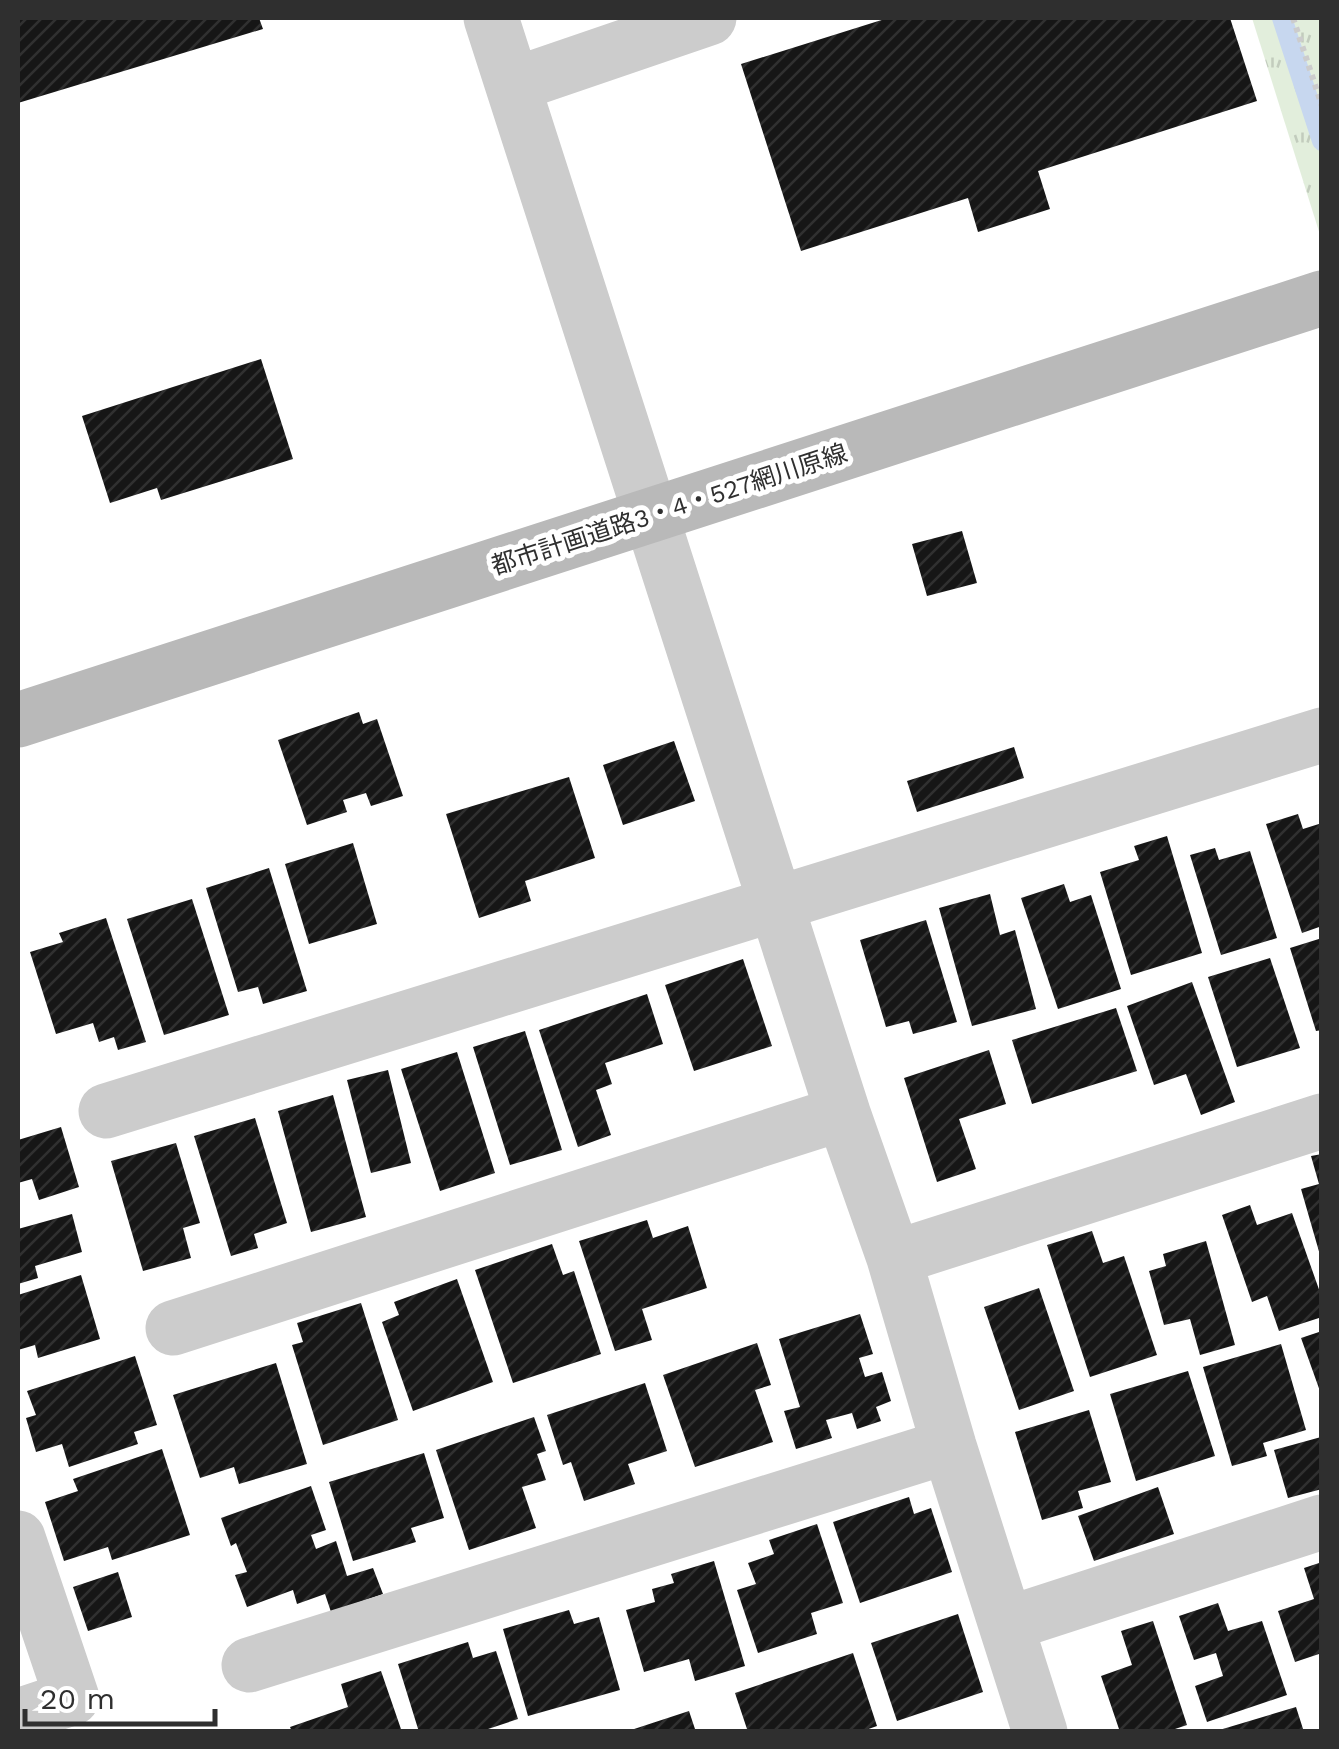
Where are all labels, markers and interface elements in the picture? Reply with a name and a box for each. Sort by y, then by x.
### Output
street label: 都市計画道路3・4・527網川原線 [488,438,851,581]
scale bar [25,1664,215,1726]
text: 20 m [40,1681,115,1716]

